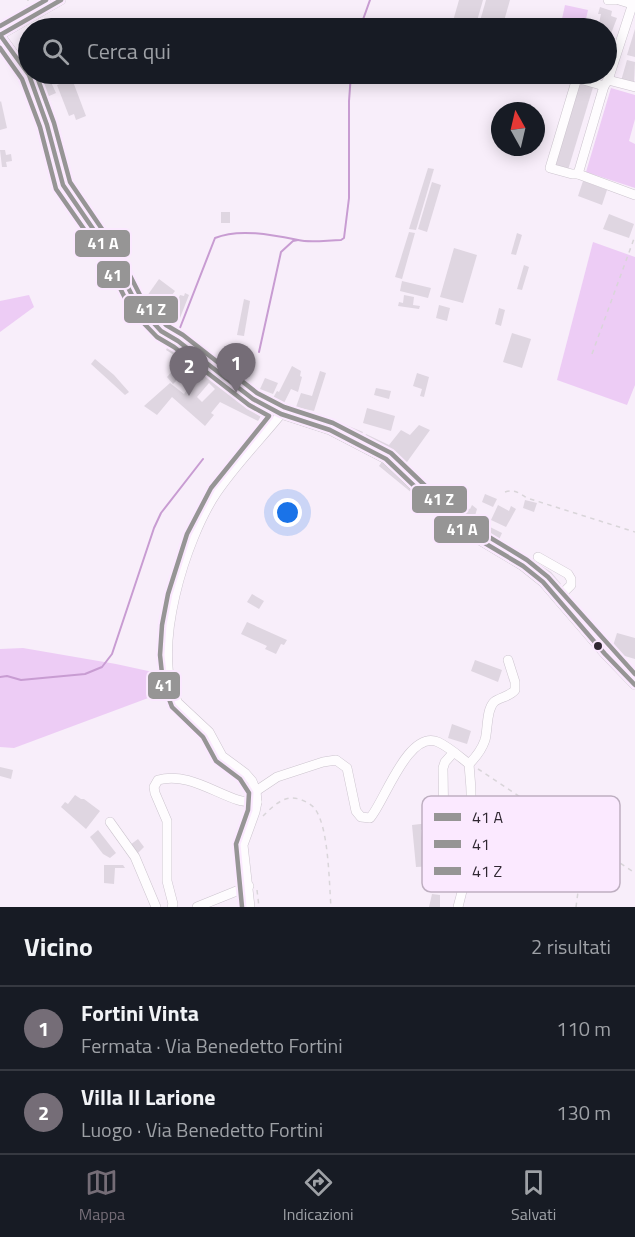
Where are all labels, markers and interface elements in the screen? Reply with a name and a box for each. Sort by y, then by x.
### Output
search box [18,18,617,84]
text: Cerca qui [87,34,171,68]
icon: search [39,35,72,68]
north arrow [491,102,545,156]
line badge: 41 A [74,229,131,258]
text: 41 A [87,231,119,255]
line badge: 41 [96,260,131,289]
text: 41 [104,263,122,287]
line badge: 41 Z [123,295,179,324]
text: 41 Z [136,297,166,321]
pin: 1 [216,344,256,393]
pin: 2 [170,346,208,396]
line badge: 41 Z [411,485,468,514]
text: 41 Z [424,487,454,511]
your location [273,498,302,527]
line badge: 41 A [433,515,490,544]
text: 41 A [446,517,478,541]
unlabelled marker [592,640,604,652]
line badge: 41 [147,671,181,700]
text: 41 [155,673,173,697]
legend [422,796,620,892]
text: 41 A [472,805,503,829]
text: 41 [472,832,490,856]
text: 41 Z [472,859,502,883]
text: Vicino [24,927,93,966]
text: 2 risultati [531,931,611,962]
text: Fortini Vinta [81,996,199,1030]
text: 1 [38,1013,49,1044]
text: 110 m [556,1013,611,1044]
text: Fermata · Via Benedetto Fortini [81,1030,343,1061]
text: Villa Il Larione [81,1080,216,1114]
text: 2 [38,1097,49,1128]
text: 130 m [556,1097,611,1128]
text: Luogo · Via Benedetto Fortini [81,1114,323,1145]
tab: Mappa [79,1166,125,1226]
tab: Indicazioni [283,1166,354,1226]
tab: Salvati [511,1166,556,1226]

